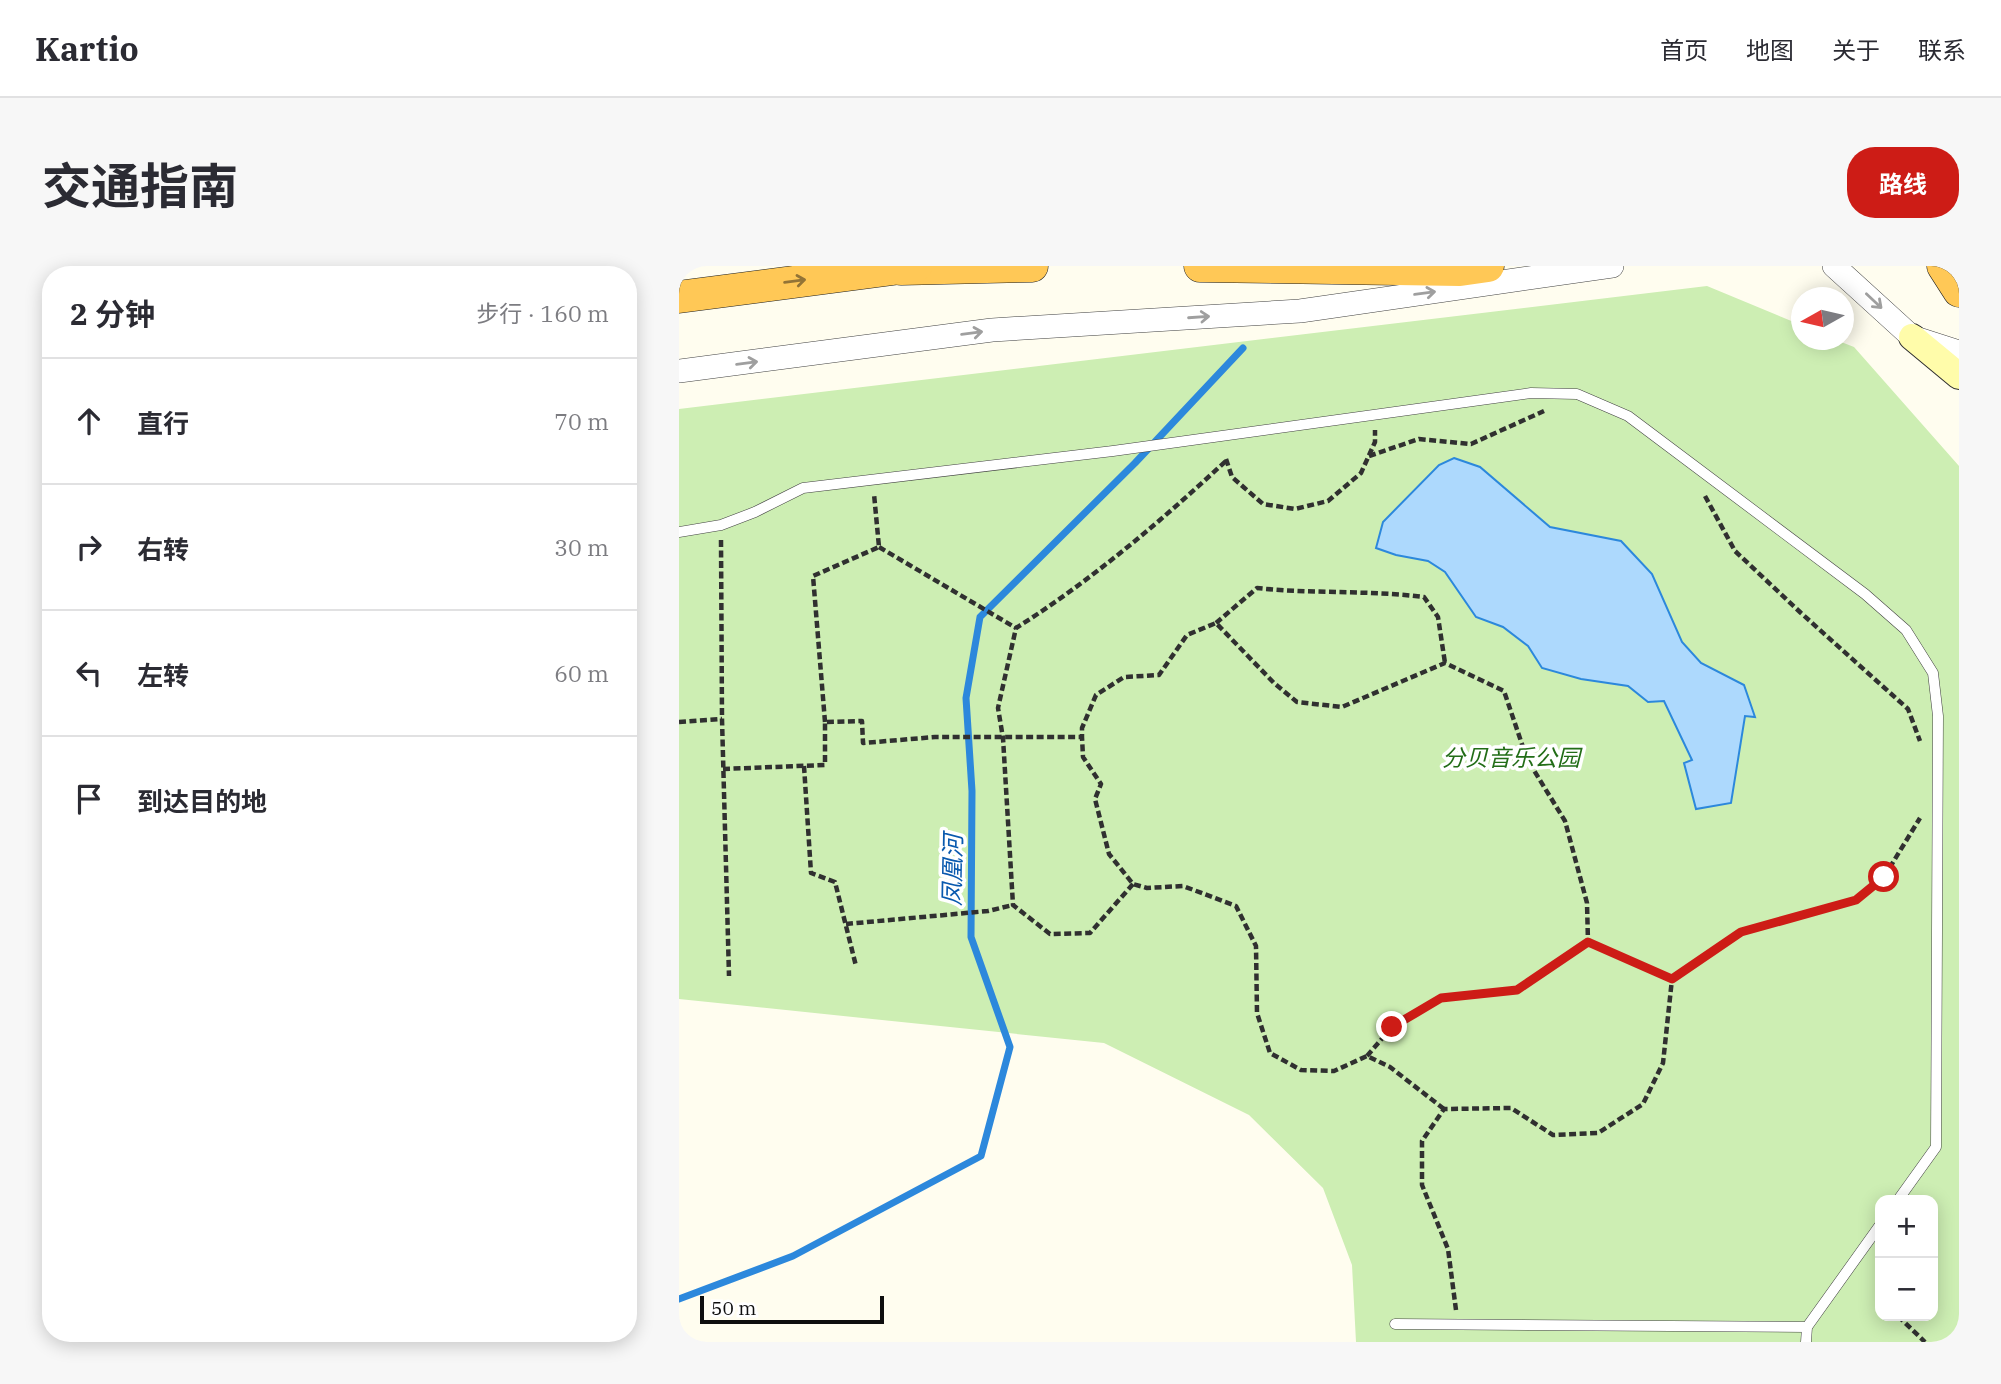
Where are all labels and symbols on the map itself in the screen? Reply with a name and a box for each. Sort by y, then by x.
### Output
one-way arrow [783,274,806,287]
one-way arrow [1413,286,1436,299]
north arrow [1791,287,1854,350]
one-way arrow [1864,292,1882,309]
one-way arrow [1187,311,1210,324]
one-way arrow [960,326,983,339]
one-way arrow [735,356,758,369]
park label: 分贝音乐公园 [1442,742,1583,772]
water label: 凤凰河 [935,830,969,906]
route start [1868,861,1899,892]
route end [1376,1011,1407,1042]
scale bar [700,1293,884,1325]

